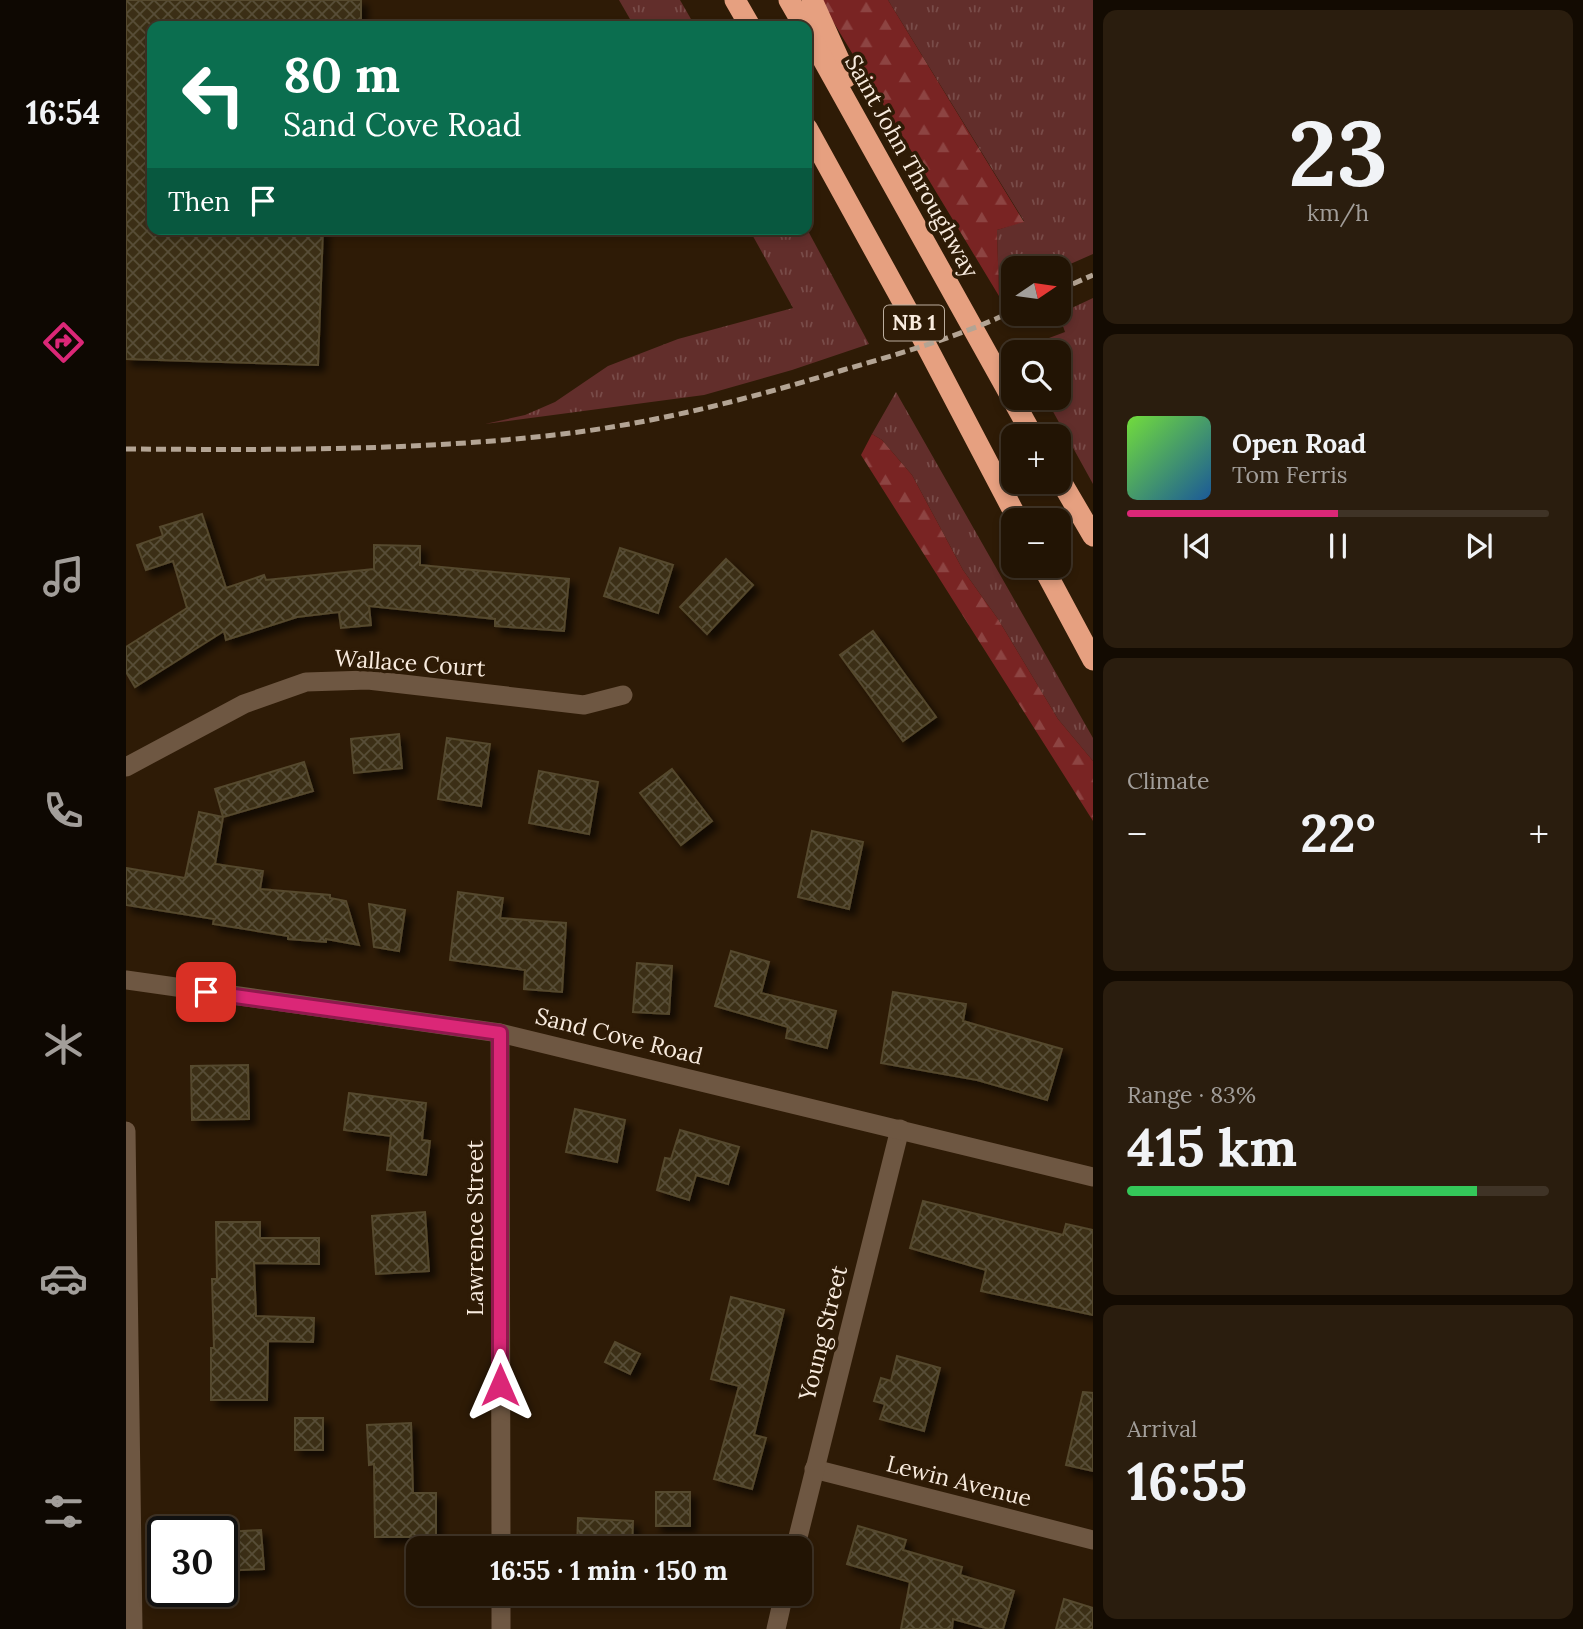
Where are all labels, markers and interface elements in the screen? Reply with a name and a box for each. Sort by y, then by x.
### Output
text: 80 m [283,43,400,105]
icon: left [168,49,259,140]
street label: Saint John Throughway [839,49,986,283]
text: 16:54 [26,92,100,133]
text: 23 [1288,94,1388,211]
text: Sand Cove Road [283,104,522,145]
icon: arrive [244,182,282,220]
text: Then [168,185,230,218]
text: km/h [1307,198,1369,227]
north arrow [1001,256,1071,326]
map controls [1001,256,1071,578]
road number: NB 1 [884,306,944,340]
icon: directions [39,318,88,367]
button: search [1001,340,1071,410]
button: + [1001,424,1071,494]
text: Open Road [1232,427,1366,460]
text: Tom Ferris [1232,460,1347,489]
button: − [1001,508,1071,578]
icon: previous [1178,527,1216,565]
icon: pause [1319,527,1357,565]
icon: next [1460,527,1498,565]
icon: music [39,552,88,601]
street label: Wallace Court [334,643,487,682]
text: Climate [1127,766,1209,795]
icon: phone [39,786,88,835]
text: 22° [1300,800,1376,866]
text: − [1127,810,1147,858]
text: + [1529,810,1549,858]
pin [176,962,236,1022]
icon: arrive [187,973,225,1011]
street label: Sand Cove Road [532,1001,706,1070]
icon: climate [39,1020,88,1069]
text: Range · 83% [1127,1080,1256,1109]
text: 415 km [1127,1114,1297,1180]
street label: Lawrence Street [460,1140,489,1316]
icon: car [39,1254,88,1303]
street label: Young Street [791,1262,853,1404]
position arrow [463,1348,537,1422]
text: Arrival [1127,1414,1197,1443]
street label: Lewin Avenue [884,1448,1035,1513]
text: 16:55 [1127,1448,1247,1514]
icon: filters [39,1487,88,1536]
speed limit sign: 30 [147,1516,238,1607]
text: 16:55 · 1 min · 150 m [490,1554,728,1587]

